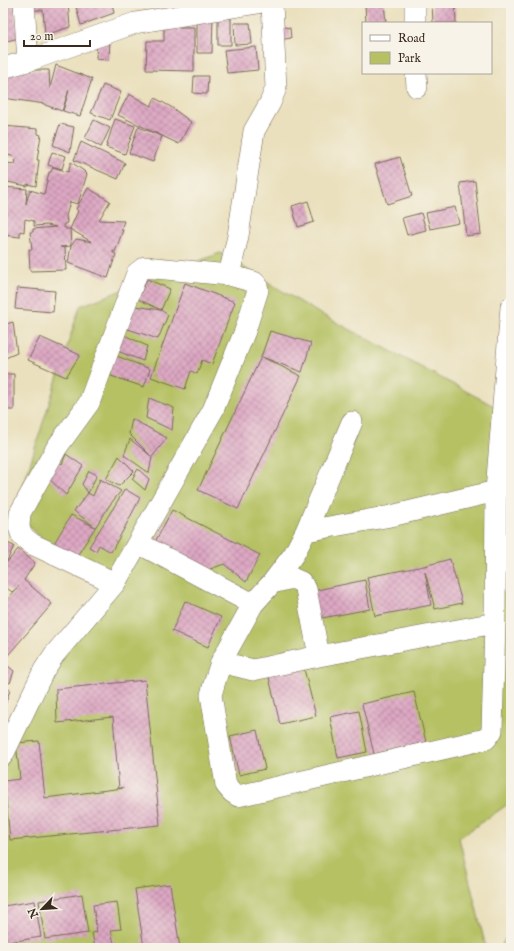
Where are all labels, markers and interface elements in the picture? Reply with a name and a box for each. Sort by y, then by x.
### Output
scale bar [24,22,90,48]
legend [362,22,492,74]
text: 20 m [30,29,53,44]
text: Road [398,31,426,46]
text: Park [398,51,421,66]
north arrow [22,889,62,929]
text: N [25,905,43,921]

